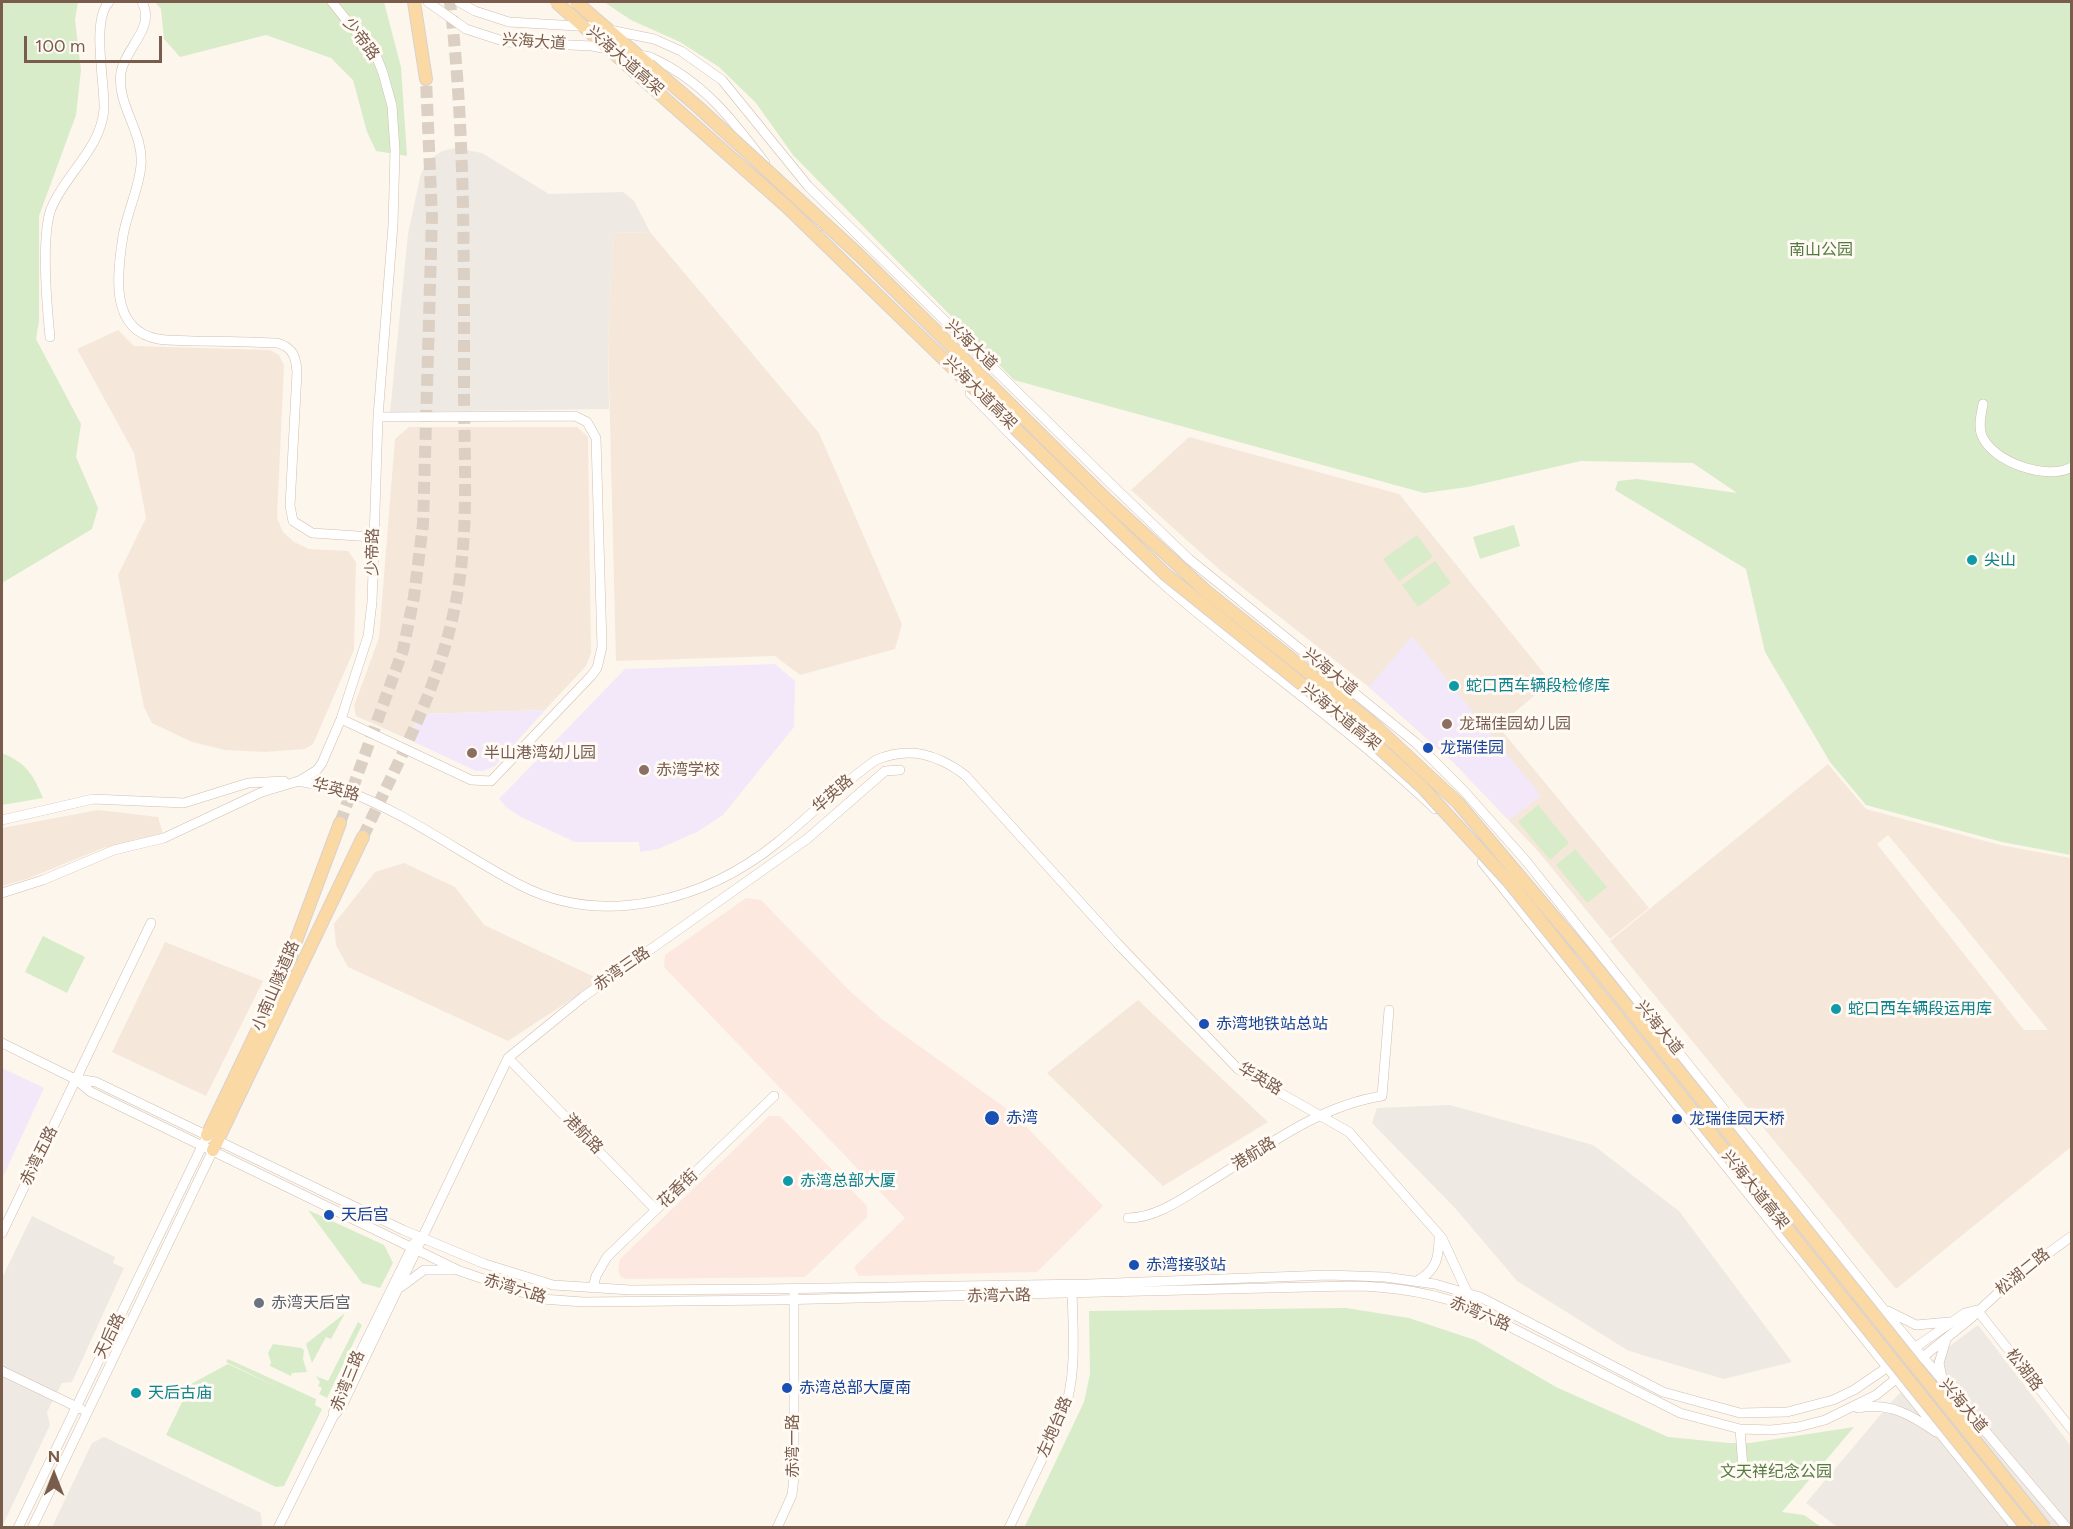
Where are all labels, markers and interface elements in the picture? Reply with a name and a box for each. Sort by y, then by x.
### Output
street label: 少帝路 [339,14,383,64]
street label: 兴海大道高架 [582,22,668,100]
scale bar [27,24,165,62]
street label: 兴海大道 [501,30,567,54]
text: 100 m [35,35,85,57]
park label: 南山公园 [1789,240,1853,260]
street label: 兴海大道 [941,316,1001,374]
street label: 兴海大道高架 [939,352,1021,434]
street label: 少帝路 [363,528,383,576]
place label: 尖山 [1984,550,2016,570]
marker: 尖山 [1965,553,1979,567]
street label: 兴海大道 [1299,644,1361,700]
place label: 蛇口西车辆段检修库 [1466,676,1610,696]
street label: 兴海大道高架 [1298,679,1384,755]
marker: 蛇口西车辆段检修库 [1447,679,1461,693]
place label: 龙瑞佳园幼儿园 [1459,714,1571,734]
marker: 龙瑞佳园幼儿园 [1440,717,1454,731]
place label: 龙瑞佳园 [1440,738,1504,758]
marker: 龙瑞佳园 [1421,741,1435,755]
place label: 半山港湾幼儿园 [484,743,596,763]
marker: 半山港湾幼儿园 [465,746,479,760]
place label: 赤湾学校 [656,760,720,780]
marker: 赤湾学校 [637,763,651,777]
street label: 华英路 [809,771,857,817]
street label: 华英路 [310,775,362,805]
street label: 小南山隧道路 [248,938,304,1034]
street label: 赤湾三路 [590,943,654,995]
street label: 兴海大道 [1631,997,1687,1059]
place label: 蛇口西车辆段运用库 [1848,999,1992,1019]
marker: 蛇口西车辆段运用库 [1829,1002,1843,1016]
place label: 赤湾地铁站总站 [1216,1014,1328,1034]
marker: 赤湾地铁站总站 [1197,1017,1211,1031]
street label: 华英路 [1234,1058,1286,1100]
place label: 赤湾 [1006,1108,1038,1128]
marker: 赤湾 [983,1109,1001,1127]
place label: 龙瑞佳园天桥 [1689,1109,1785,1129]
street label: 港航路 [559,1110,607,1158]
marker: 龙瑞佳园天桥 [1670,1112,1684,1126]
street label: 赤湾五路 [16,1123,62,1189]
street label: 港航路 [1229,1133,1279,1175]
street label: 兴海大道高架 [1717,1147,1793,1233]
street label: 花香街 [654,1166,702,1212]
place label: 赤湾总部大厦 [800,1171,896,1191]
marker: 赤湾总部大厦 [781,1174,795,1188]
place label: 天后宫 [341,1205,389,1225]
marker: 天后宫 [322,1208,336,1222]
street label: 松湖二路 [1992,1244,2054,1300]
place label: 赤湾接驳站 [1146,1255,1226,1275]
marker: 赤湾接驳站 [1127,1258,1141,1272]
street label: 赤湾六路 [482,1270,548,1308]
street label: 赤湾六路 [967,1286,1031,1306]
place label: 赤湾天后宫 [271,1293,351,1313]
street label: 赤湾六路 [1447,1293,1513,1335]
marker: 赤湾天后宫 [252,1296,266,1310]
street label: 天后路 [91,1310,129,1362]
street label: 松湖路 [2002,1345,2046,1395]
street label: 赤湾三路 [327,1348,369,1414]
street label: 兴海大道 [1935,1375,1991,1437]
place label: 赤湾总部大厦南 [799,1378,911,1398]
marker: 赤湾总部大厦南 [780,1381,794,1395]
place label: 天后古庙 [148,1383,212,1403]
marker: 天后古庙 [129,1386,143,1400]
street label: 左炮台路 [1034,1394,1076,1460]
street label: 赤湾一路 [783,1414,803,1478]
north arrow [24,1445,84,1505]
text: N [48,1447,60,1466]
park label: 文天祥纪念公园 [1720,1462,1832,1482]

